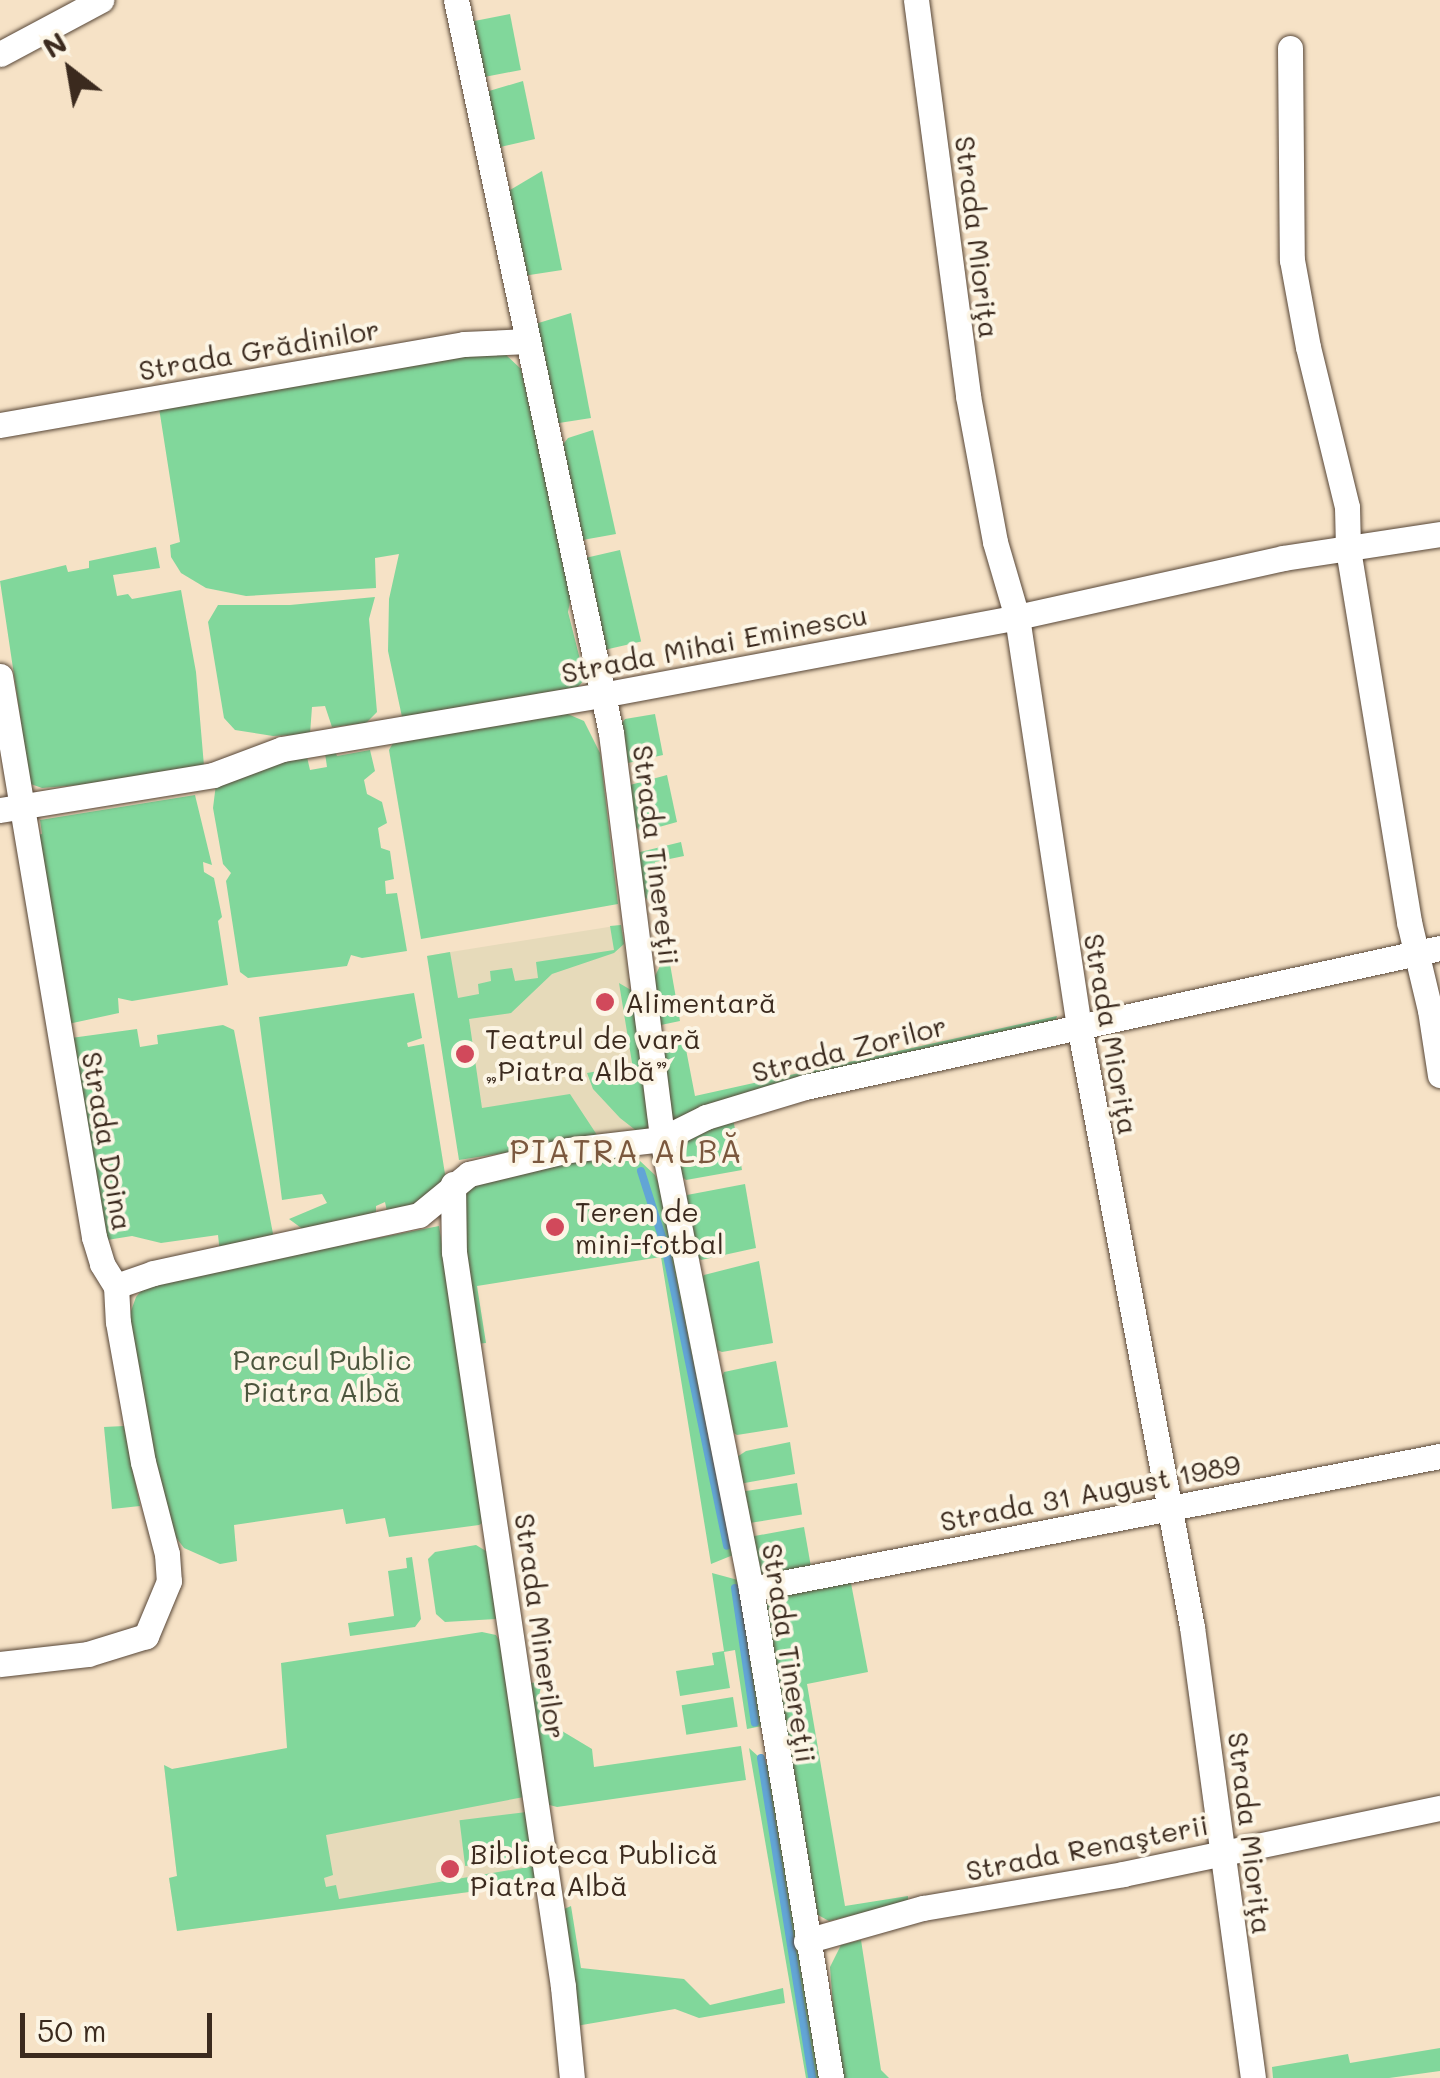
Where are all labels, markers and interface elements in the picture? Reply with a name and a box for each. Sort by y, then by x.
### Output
north arrow [20,20,120,120]
text: N [36,23,73,65]
street label: Strada Mioriţa [949,134,1007,340]
street label: Strada Grădinilor [136,311,382,387]
street label: Strada Mihai Eminescu [558,597,870,689]
street label: Strada Tinereţii [627,743,687,967]
street label: Strada Mioriţa [1078,931,1146,1137]
place label: Alimentară [625,985,776,1019]
marker: Alimentară [594,991,616,1013]
street label: Strada Zorilor [748,1008,950,1088]
place label: Teatrul de vară „Piatra Albă” [485,1021,701,1087]
marker: Teatrul de vară „Piatra Albă” [454,1043,476,1065]
street label: Strada Doina [76,1049,140,1233]
district label: PIATRA ALBĂ [510,1131,744,1169]
place label: Teren de mini-fotbal [575,1194,724,1260]
marker: Teren de mini-fotbal [544,1216,566,1238]
park label: Parcul Public Piatra Albă [233,1342,411,1408]
street label: Strada 31 August 1989 [937,1446,1243,1538]
street label: Strada Minerilor [509,1511,573,1741]
street label: Strada Tinereţii [756,1541,824,1765]
street label: Strada Mioriţa [1222,1730,1280,1936]
street label: Strada Renaşterii [963,1807,1211,1887]
place label: Biblioteca Publică Piatra Albă [470,1836,718,1902]
marker: Biblioteca Publică Piatra Albă [439,1858,461,1880]
scale bar [25,1993,218,2055]
text: 50 m [37,2010,107,2050]

